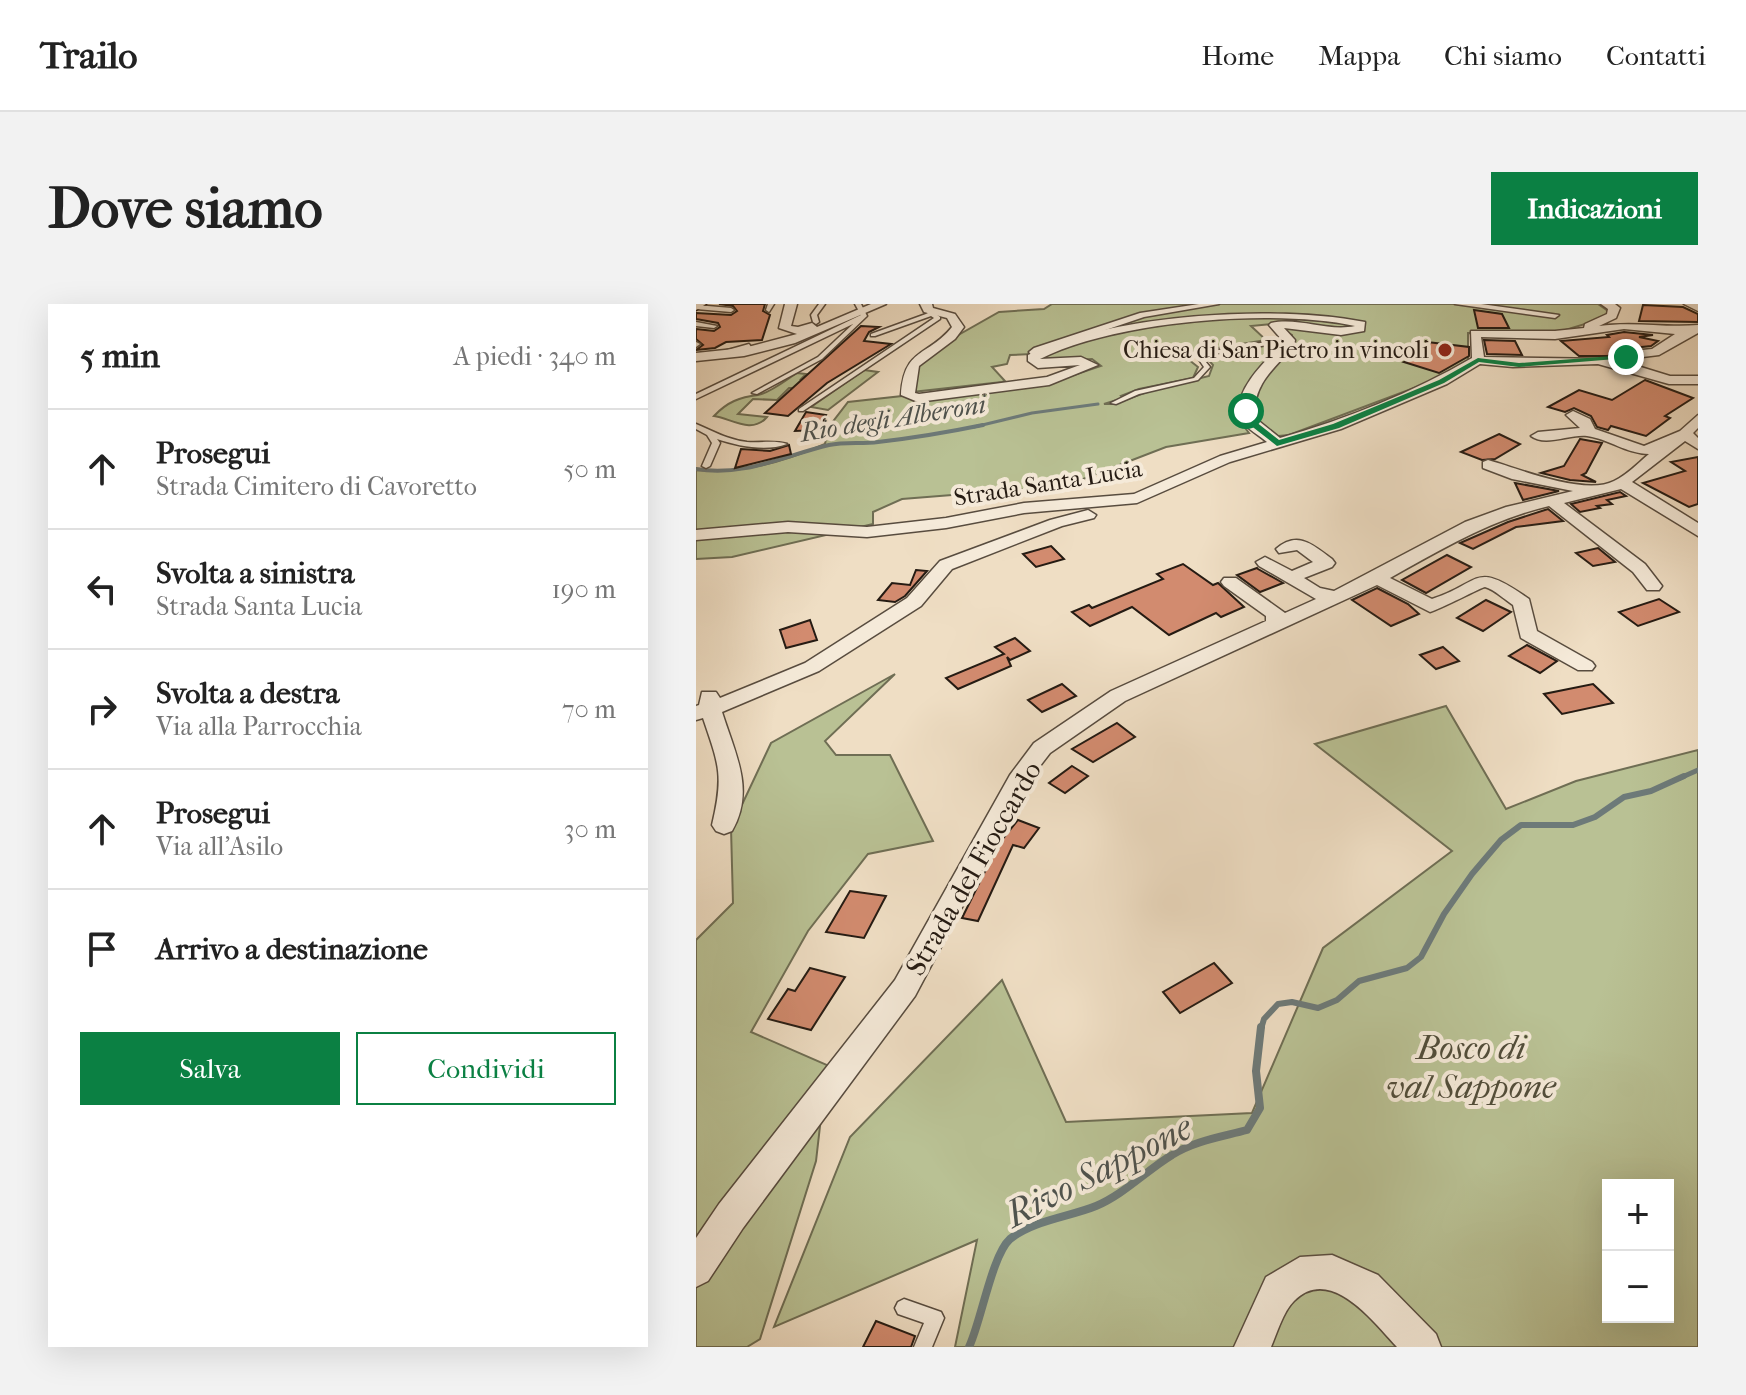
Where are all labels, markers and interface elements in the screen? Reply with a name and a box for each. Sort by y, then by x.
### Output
text: Trailo [40,33,137,78]
text: Home [1201,39,1274,72]
text: Mappa [1318,39,1400,72]
text: Chi siamo [1444,39,1562,72]
text: Contatti [1606,39,1706,72]
button: Indicazioni [1491,172,1698,245]
text: Dove siamo [48,176,323,241]
text: 5 min [80,336,160,376]
place label: Chiesa di San Pietro in vincoli [1123,336,1429,364]
route end [1608,339,1644,375]
text: A piedi · 340 m [453,341,616,372]
marker: Chiesa di San Pietro in vincoli [1436,341,1454,359]
water label: Rio degli Alberoni [796,388,990,449]
route start [1228,393,1264,429]
text: Prosegui [156,436,270,471]
icon: ahead [80,447,124,491]
text: 50 m [563,454,616,485]
street label: Strada Santa Lucia [952,454,1145,512]
text: Strada Cimitero di Cavoretto [156,471,477,502]
text: Svolta a sinistra [156,556,354,591]
icon: left [80,567,124,611]
text: 190 m [552,574,616,605]
text: Strada Santa Lucia [156,591,362,622]
text: Svolta a destra [156,676,339,711]
icon: right [80,687,124,731]
text: 70 m [562,694,616,725]
text: Via alla Parrocchia [156,711,362,742]
street label: Strada del Fioccardo [899,755,1048,981]
text: Prosegui [156,796,270,831]
icon: ahead [80,807,124,851]
text: 30 m [564,814,616,845]
text: Via all'Asilo [156,831,283,862]
icon: arrive [80,927,124,971]
text: Arrivo a destinazione [156,932,428,967]
park label: Bosco di val Sappone [1386,1028,1557,1107]
button: Salva [80,1032,340,1105]
button: Condividi [356,1032,616,1105]
water label: Rivo Sappone [997,1105,1200,1237]
map controls [1602,1179,1674,1323]
button: + [1602,1179,1674,1251]
button: − [1602,1251,1674,1323]

